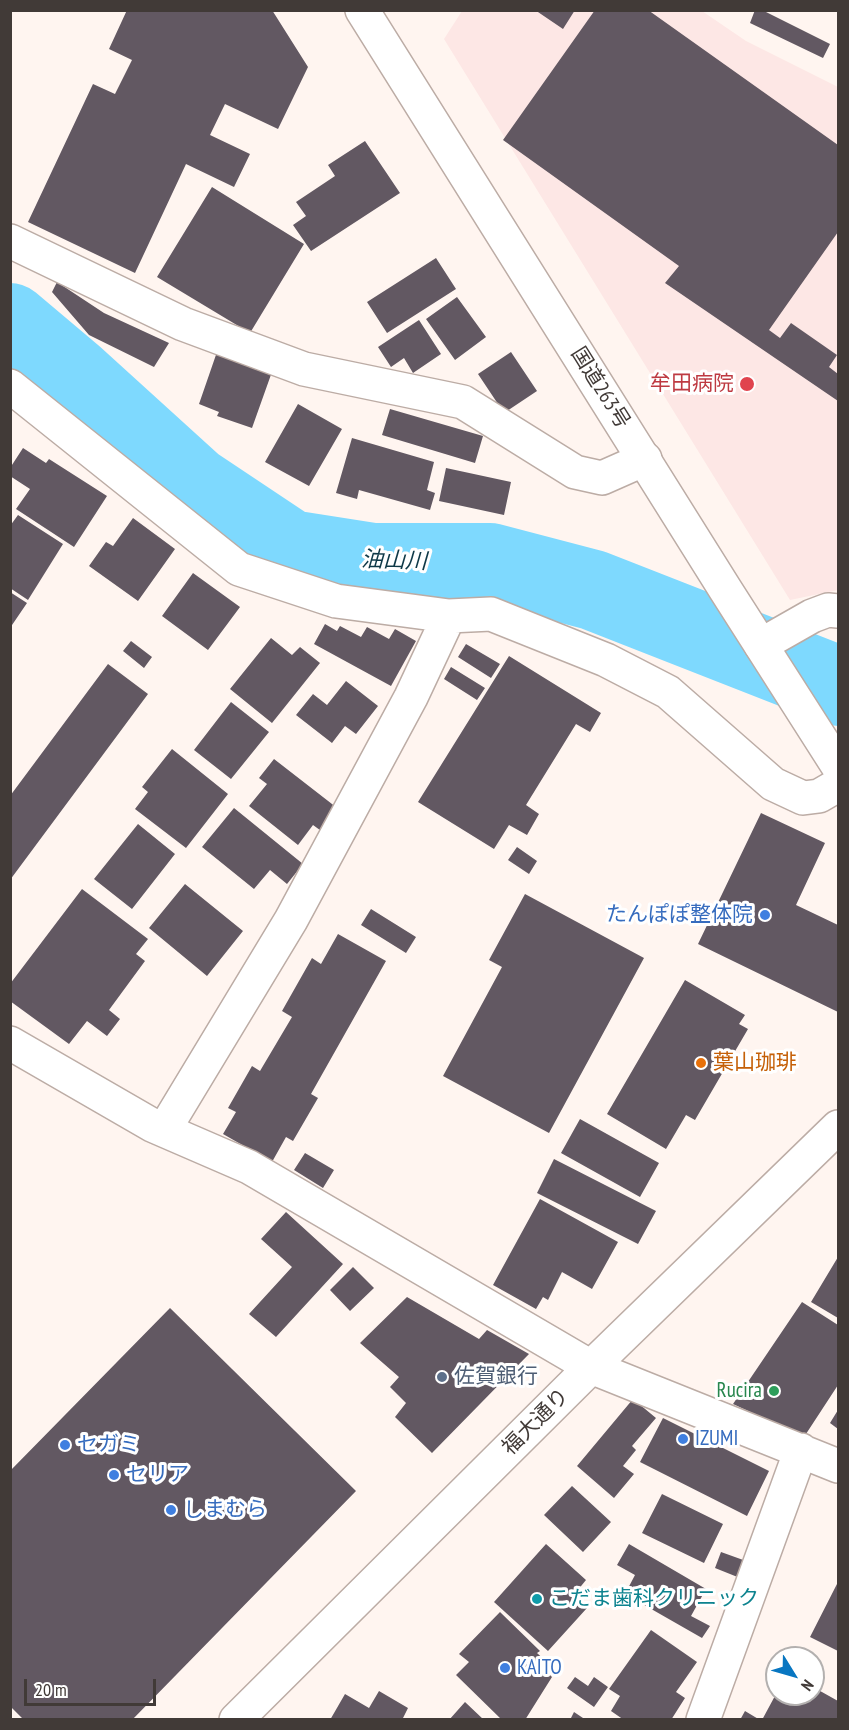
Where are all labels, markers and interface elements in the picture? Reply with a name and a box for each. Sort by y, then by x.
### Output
street label: 国道263号 [565,343,635,433]
place label: 牟田病院 [650,371,734,397]
marker: 牟田病院 [738,375,756,393]
water label: 油山川 [361,547,427,575]
place label: たんぽぽ整体院 [606,902,753,928]
marker: たんぽぽ整体院 [758,908,772,922]
place label: 葉山珈琲 [713,1050,797,1076]
marker: 葉山珈琲 [694,1056,708,1070]
place label: 佐賀銀行 [454,1364,538,1390]
marker: 佐賀銀行 [435,1370,449,1384]
place label: Rucira [717,1378,762,1404]
street label: 福大通り [497,1383,575,1461]
marker: Rucira [767,1384,781,1398]
place label: IZUMI [695,1426,738,1452]
place label: セガミ [77,1432,140,1458]
marker: IZUMI [676,1432,690,1446]
marker: セガミ [58,1438,72,1452]
place label: セリア [126,1462,189,1488]
marker: セリア [107,1468,121,1482]
place label: しまむら [183,1497,267,1523]
marker: しまむら [164,1503,178,1517]
place label: こだま歯科クリニック [549,1586,759,1612]
marker: こだま歯科クリニック [530,1592,544,1606]
north arrow [765,1646,825,1706]
place label: KAITO [517,1655,562,1681]
marker: KAITO [498,1661,512,1675]
scale bar [27,1667,159,1705]
text: N [797,1676,818,1695]
text: 20 m [35,1678,67,1701]

